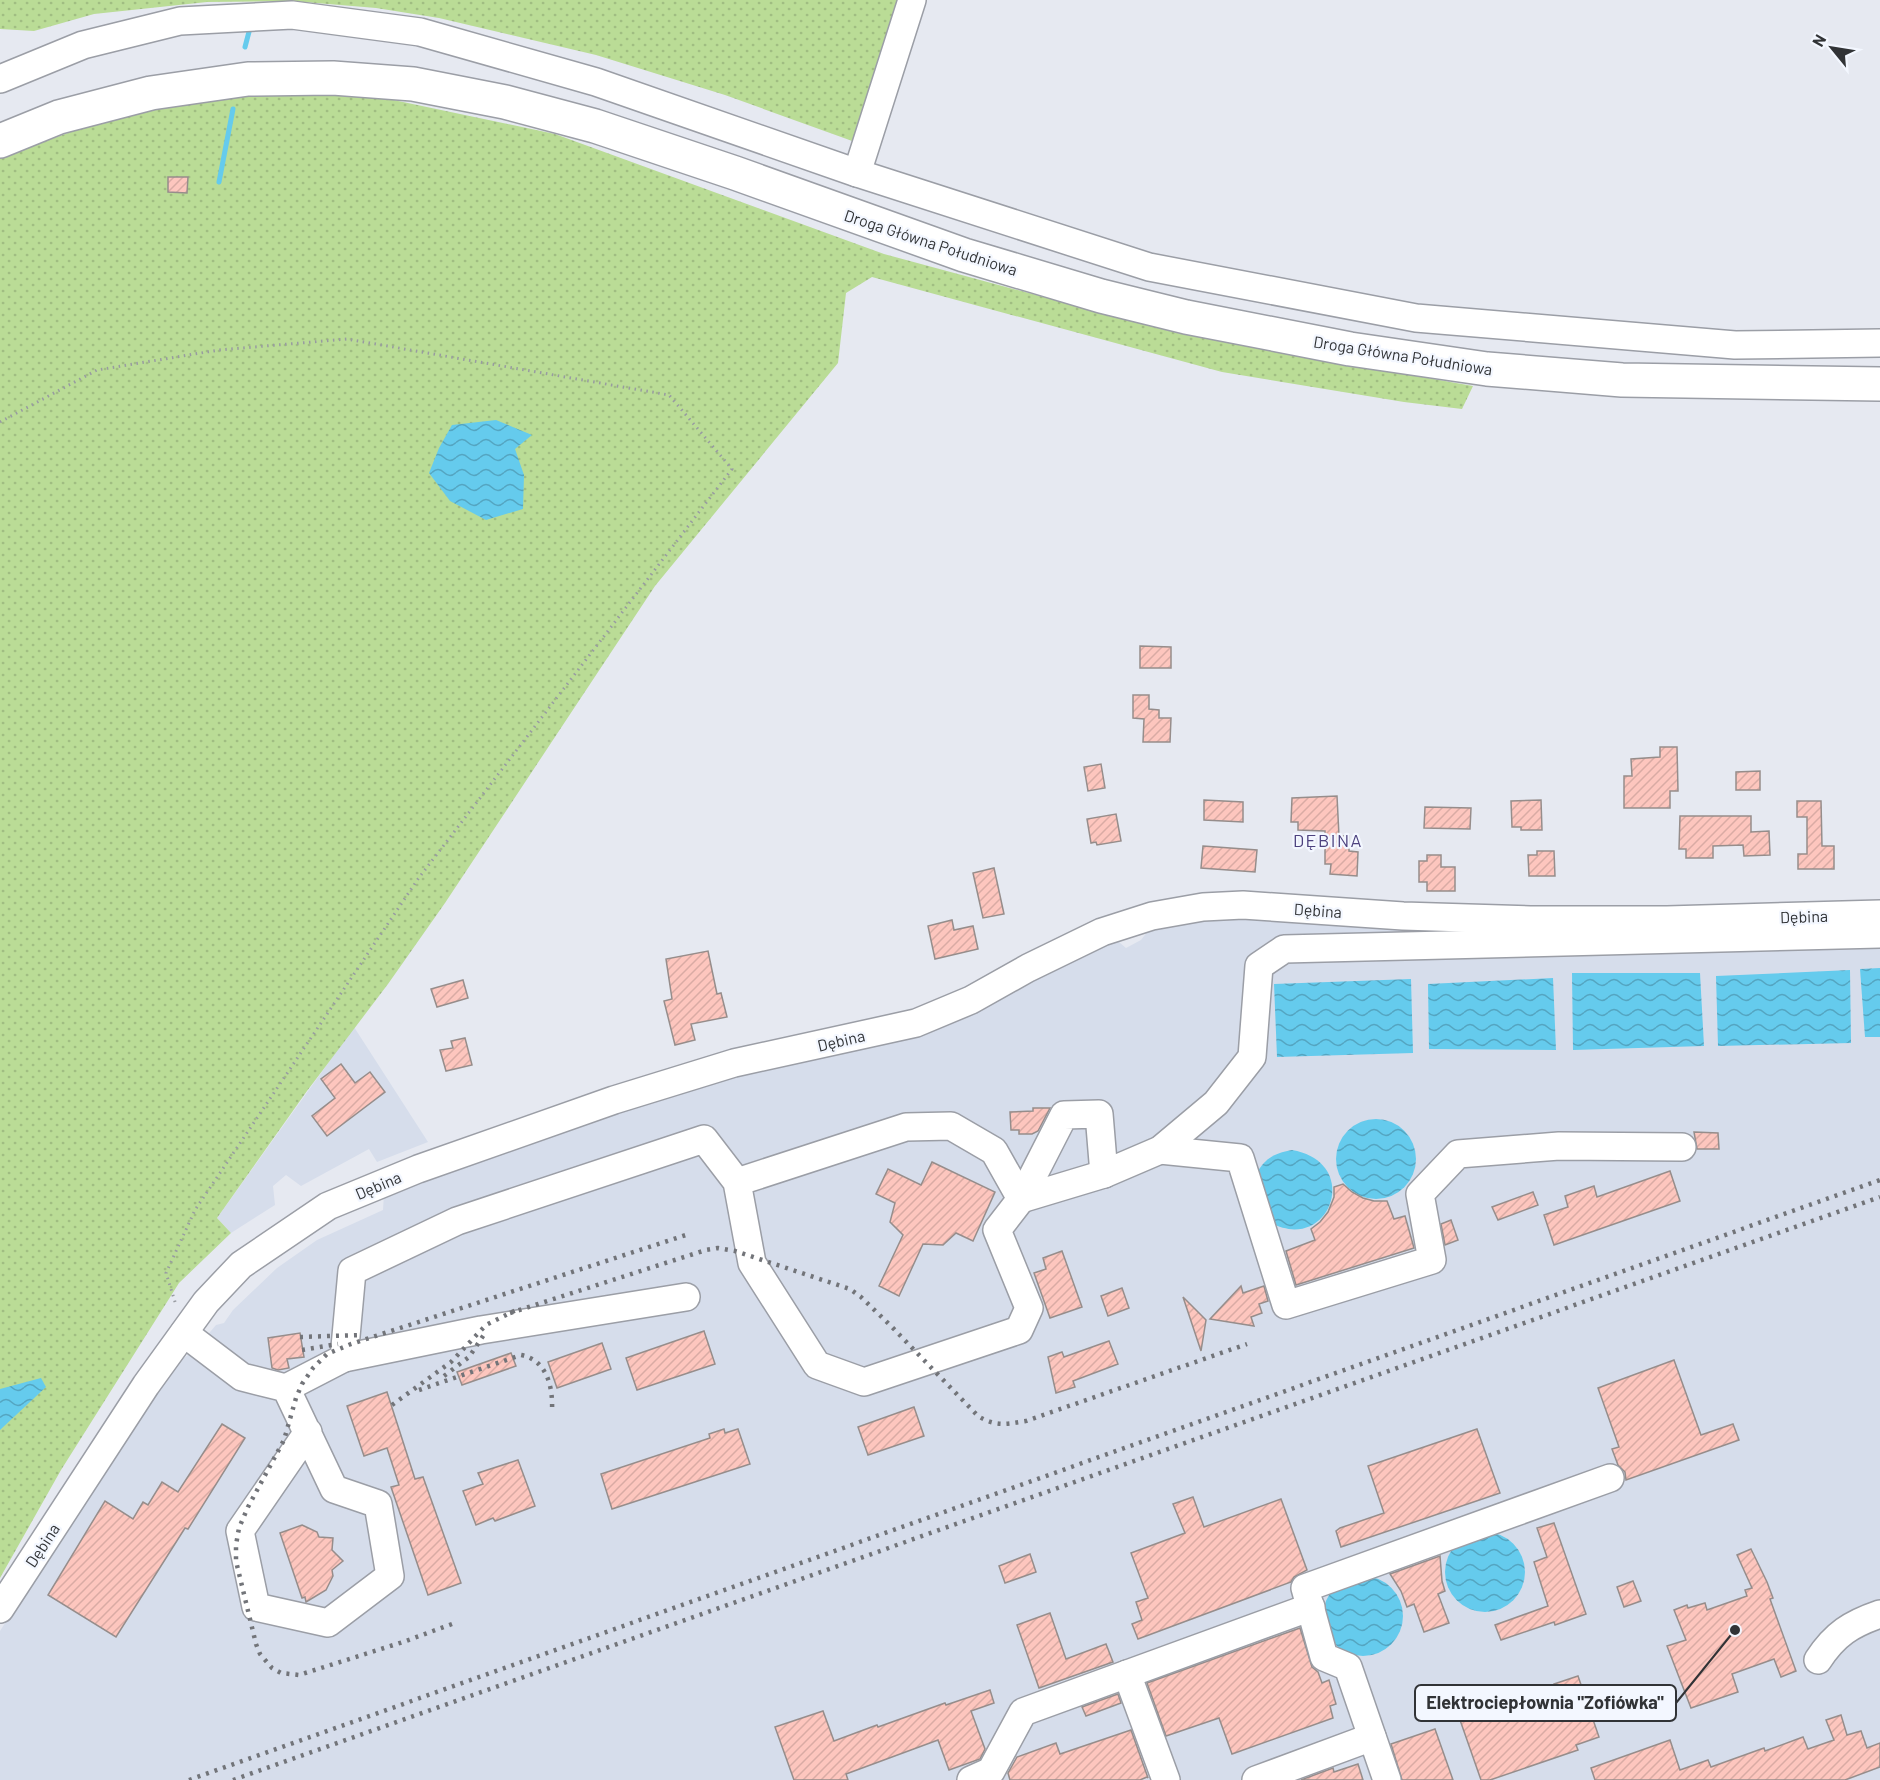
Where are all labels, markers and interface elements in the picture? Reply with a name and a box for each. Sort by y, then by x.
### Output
north arrow [1802,18,1862,78]
text: N [1808,31,1829,50]
street label: Droga Główna Południowa [842,205,1020,279]
street label: Droga Główna Południowa [1312,331,1494,379]
district label: DĘBINA [1293,829,1363,851]
street label: Dębina [1293,899,1343,921]
street label: Dębina [1780,906,1828,926]
street label: Dębina [815,1025,867,1055]
street label: Dębina [352,1167,404,1203]
street label: Dębina [21,1520,63,1570]
callout: Elektrociepłownia "Zofiówka" [1415,1685,1676,1721]
text: Elektrociepłownia "Zofiówka" [1426,1691,1664,1713]

